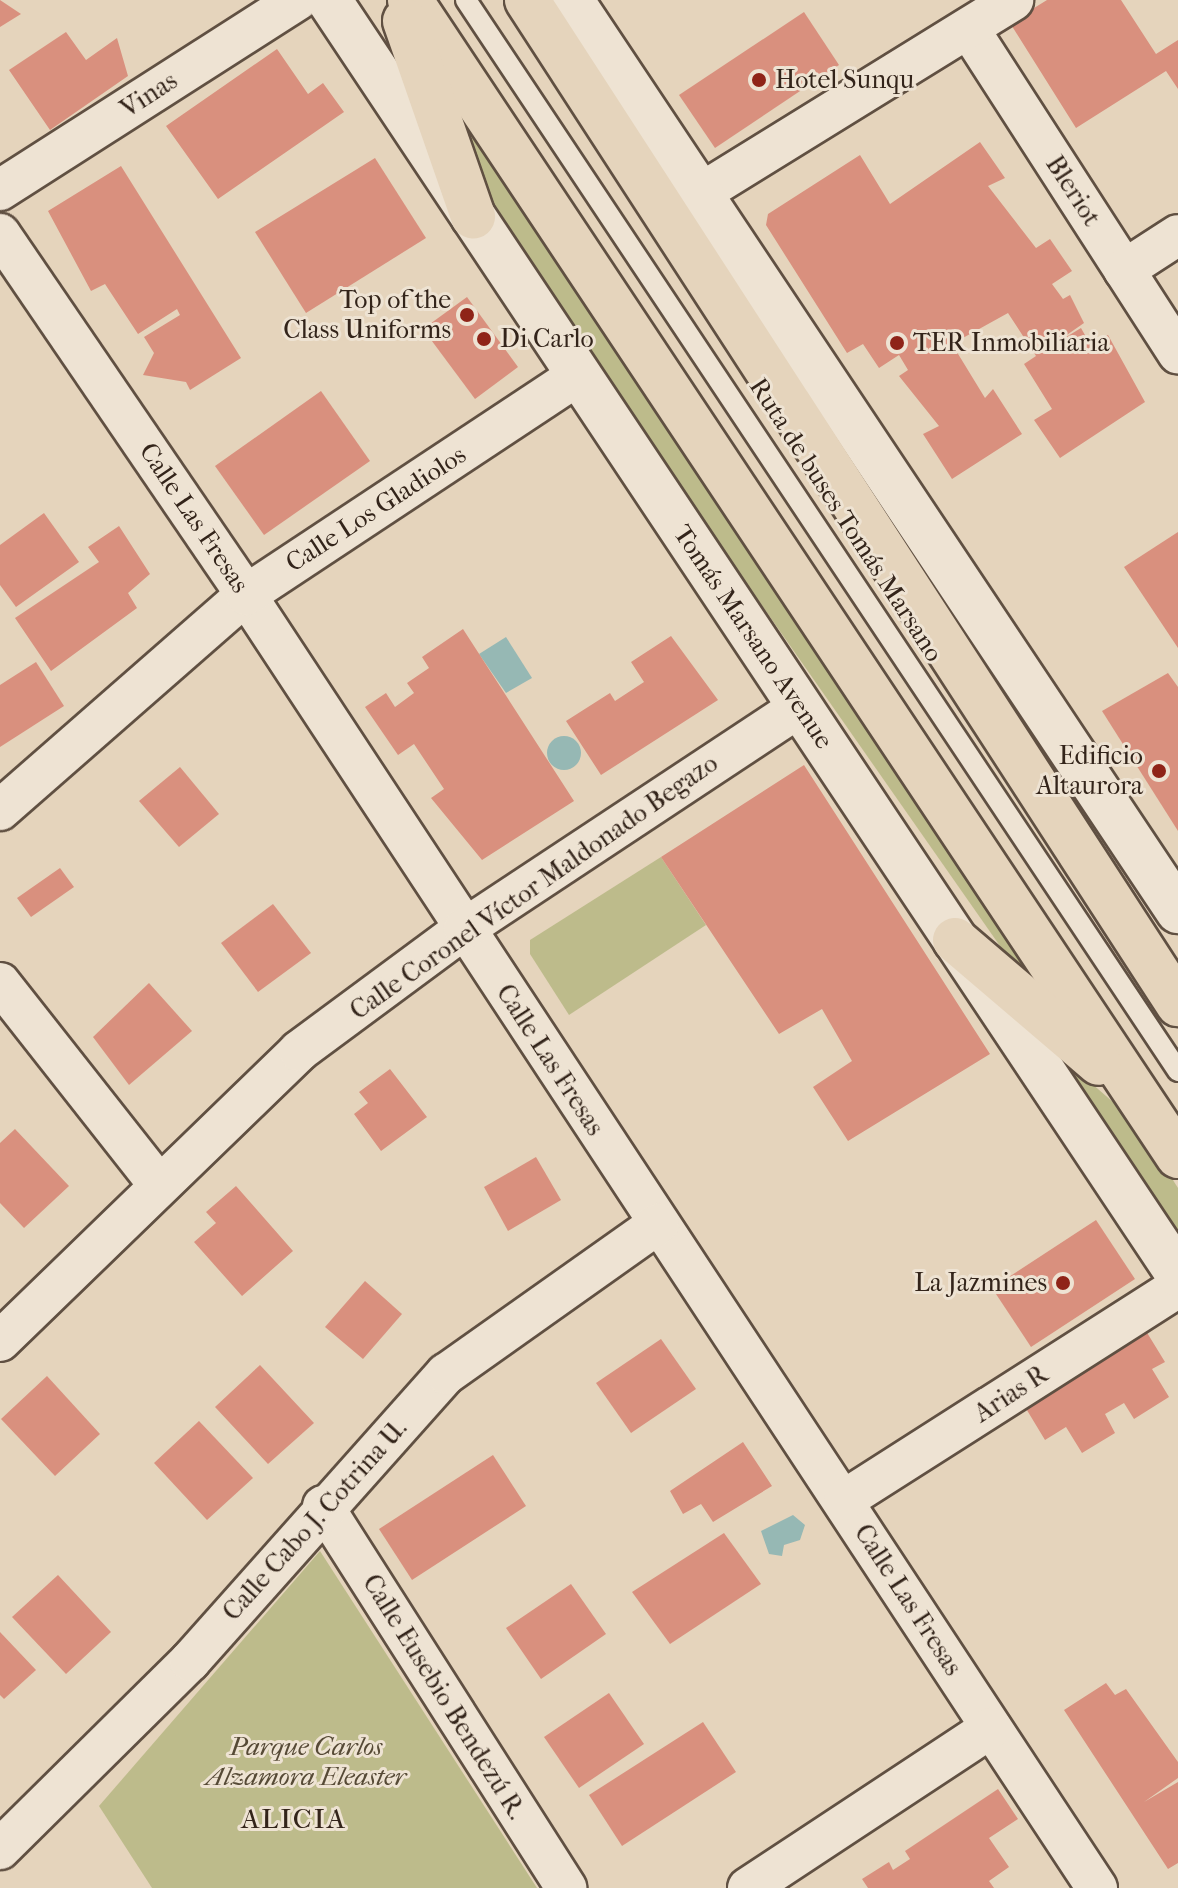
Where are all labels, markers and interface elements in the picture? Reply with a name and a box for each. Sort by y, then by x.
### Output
place label: Hotel Sunqu [775,64,914,96]
street label: Vinas [115,65,183,125]
marker: Hotel Sunqu [750,71,768,89]
street label: Bleriot [1039,150,1107,232]
place label: Top of the Class Uniforms [283,284,451,346]
marker: Top of the Class Uniforms [458,306,476,324]
place label: Di Carlo [500,323,594,355]
place label: TER Inmobiliaria [913,327,1109,359]
marker: Di Carlo [475,330,493,348]
marker: TER Inmobiliaria [888,334,906,352]
street label: Ruta de buses Tomás Marsano [743,372,949,668]
street label: Calle Las Fresas [132,437,256,599]
street label: Calle Los Gladiolos [280,439,472,579]
street label: Tomás Marsano Avenue [667,519,839,755]
place label: Edificio Altaurora [1036,740,1143,802]
street label: Calle Coronel Víctor Maldonado Begazo [344,748,724,1026]
marker: Edificio Altaurora [1150,762,1168,780]
street label: Calle Las Fresas [490,979,610,1141]
place label: La Jazmines [914,1267,1047,1299]
marker: La Jazmines [1054,1274,1072,1292]
street label: Arias R [968,1359,1054,1429]
street label: Calle Cabo J. Cotrina U. [216,1413,414,1627]
street label: Calle Las Fresas [848,1519,968,1681]
street label: Calle Eusebio Bendezú R. [356,1569,532,1825]
park label: Parque Carlos Alzamora Eleaster [206,1731,406,1792]
district label: ALICIA [241,1802,347,1836]

